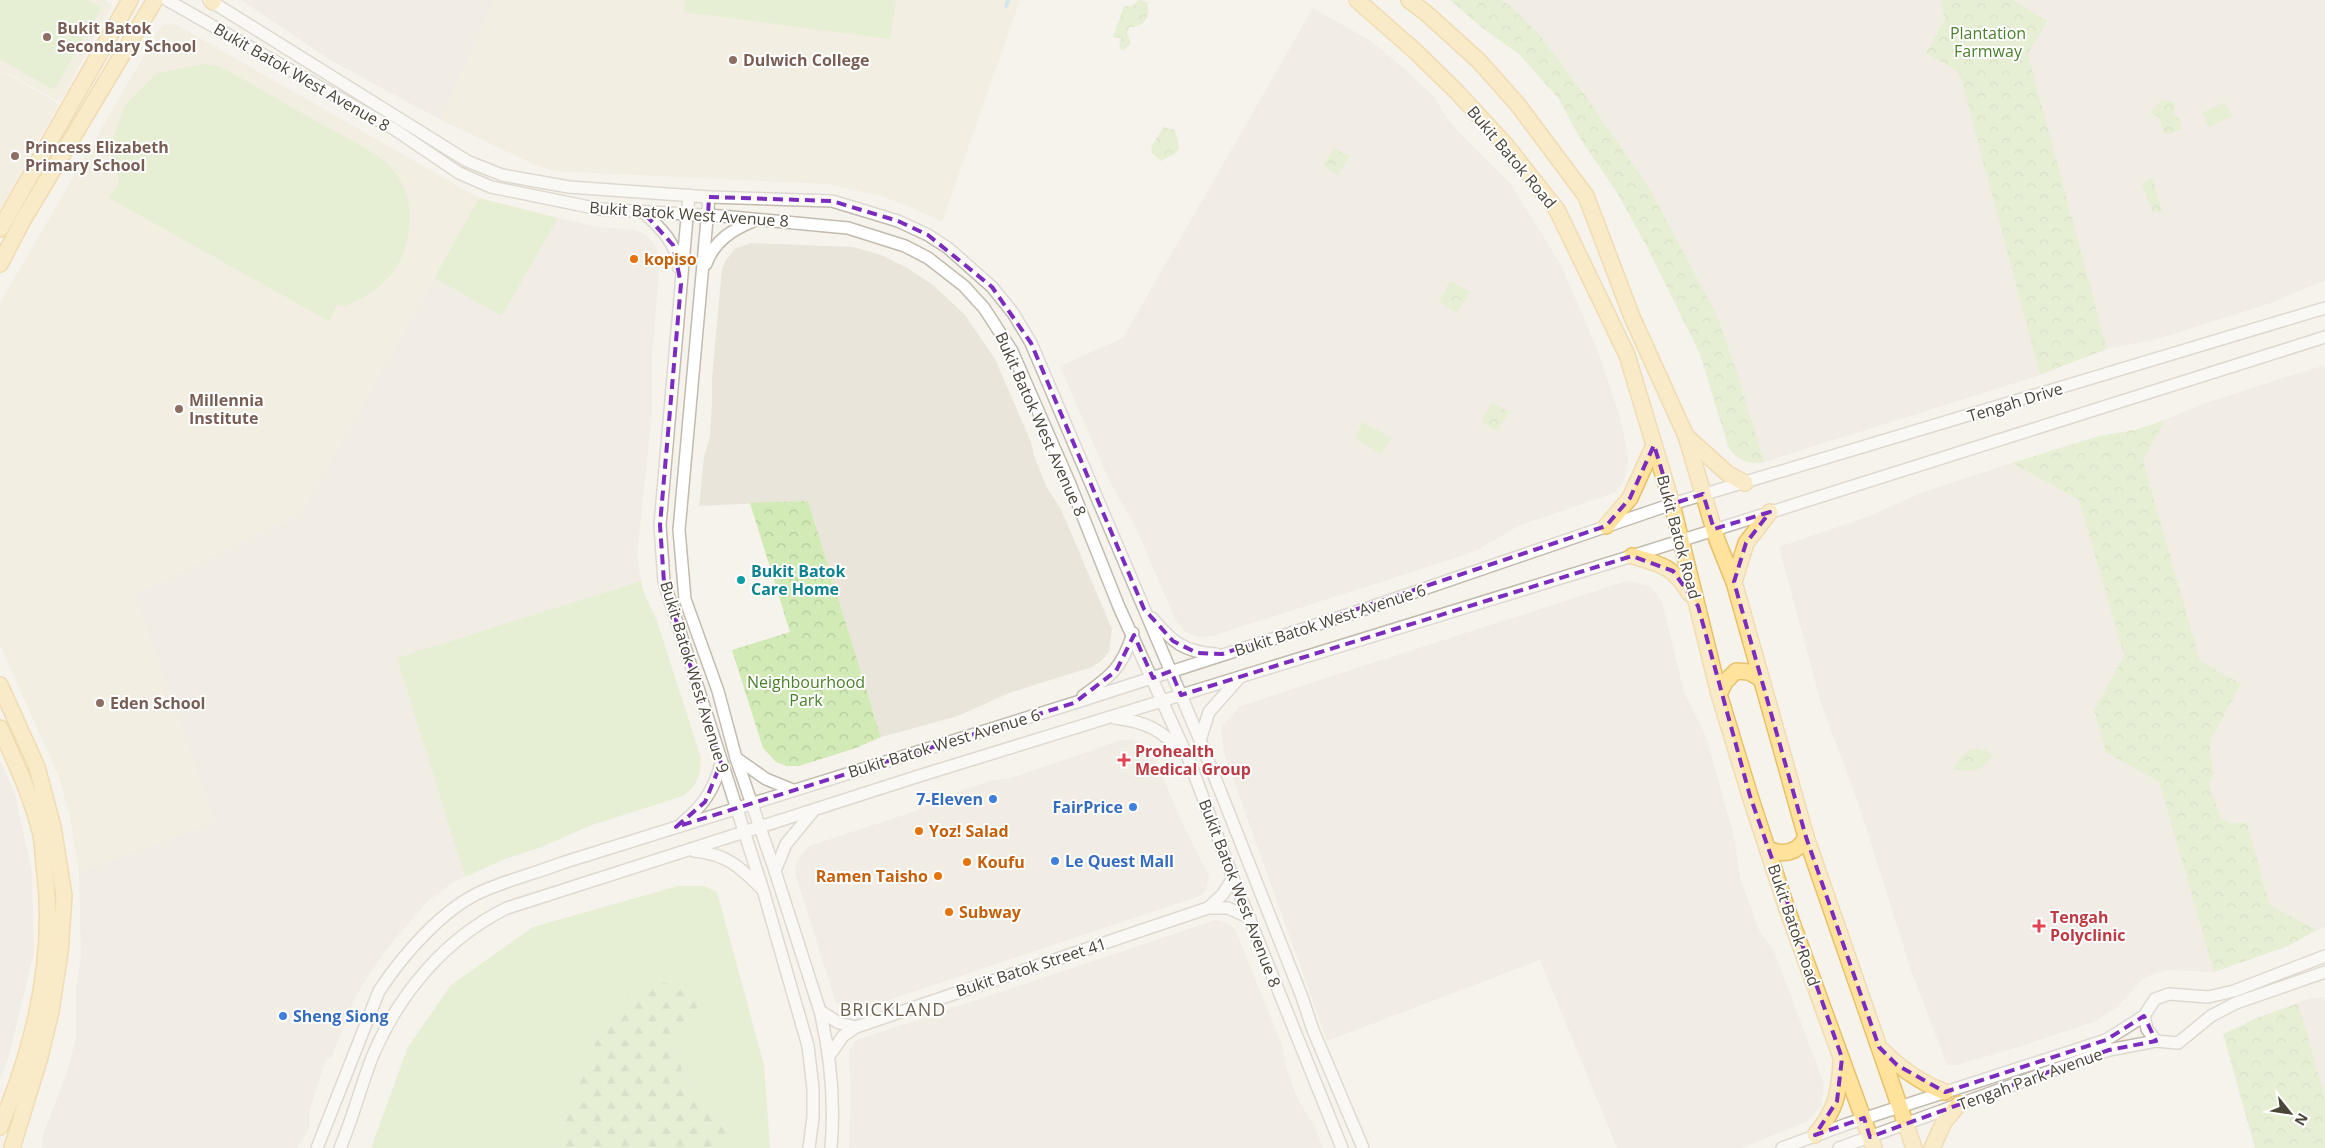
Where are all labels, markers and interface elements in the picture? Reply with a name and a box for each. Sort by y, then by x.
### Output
place label: Bukit Batok Secondary School [57,17,196,57]
street label: Bukit Batok West Avenue 8 [210,18,394,136]
park label: Plantation Farmway [1950,22,2026,62]
marker: Bukit Batok Secondary School [41,31,53,43]
place label: Dulwich College [743,49,870,71]
marker: Dulwich College [727,54,739,66]
street label: Bukit Batok Road [1463,101,1561,213]
place label: Princess Elizabeth Primary School [25,136,169,176]
marker: Princess Elizabeth Primary School [9,150,21,162]
street label: Bukit Batok West Avenue 8 [589,196,789,232]
place label: kopiso [644,248,697,270]
marker: kopiso [628,253,640,265]
street label: Bukit Batok West Avenue 8 [990,328,1092,520]
street label: Tengah Drive [1965,377,2065,427]
place label: Millennia Institute [189,389,264,429]
marker: Millennia Institute [173,403,185,415]
street label: Bukit Batok Road [1652,472,1706,602]
place label: Bukit Batok Care Home [751,560,845,600]
marker: Bukit Batok Care Home [735,574,747,586]
street label: Bukit Batok West Avenue 9 [655,578,735,776]
street label: Bukit Batok West Avenue 6 [1232,579,1428,661]
park label: Neighbourhood Park [747,671,865,711]
place label: Eden School [110,692,205,714]
marker: Eden School [94,697,106,709]
street label: Bukit Batok West Avenue 6 [845,703,1043,783]
place label: Prohealth Medical Group [1135,740,1251,780]
marker: Prohealth Medical Group [1117,753,1131,767]
place label: 7-Eleven [916,788,983,810]
marker: 7-Eleven [987,793,999,805]
place label: FairPrice [1053,796,1123,818]
street label: Bukit Batok West Avenue 8 [1194,796,1286,990]
marker: FairPrice [1127,801,1139,813]
place label: Yoz! Salad [929,820,1009,842]
marker: Yoz! Salad [913,825,925,837]
place label: Le Quest Mall [1065,850,1174,872]
place label: Koufu [977,851,1025,873]
marker: Le Quest Mall [1049,855,1061,867]
marker: Koufu [961,856,973,868]
street label: Bukit Batok Road [1763,861,1825,989]
place label: Ramen Taisho [816,865,928,887]
marker: Ramen Taisho [932,870,944,882]
place label: Subway [959,901,1022,923]
marker: Subway [943,906,955,918]
place label: Tengah Polyclinic [2050,906,2126,946]
marker: Tengah Polyclinic [2032,919,2046,933]
street label: Bukit Batok Street 41 [953,932,1109,1002]
district label: BRICKLAND [840,997,946,1021]
place label: Sheng Siong [293,1005,389,1027]
marker: Sheng Siong [277,1010,289,1022]
street label: Tengah Park Avenue [1955,1043,2105,1115]
north arrow [2265,1088,2315,1138]
text: N [2291,1110,2313,1129]

